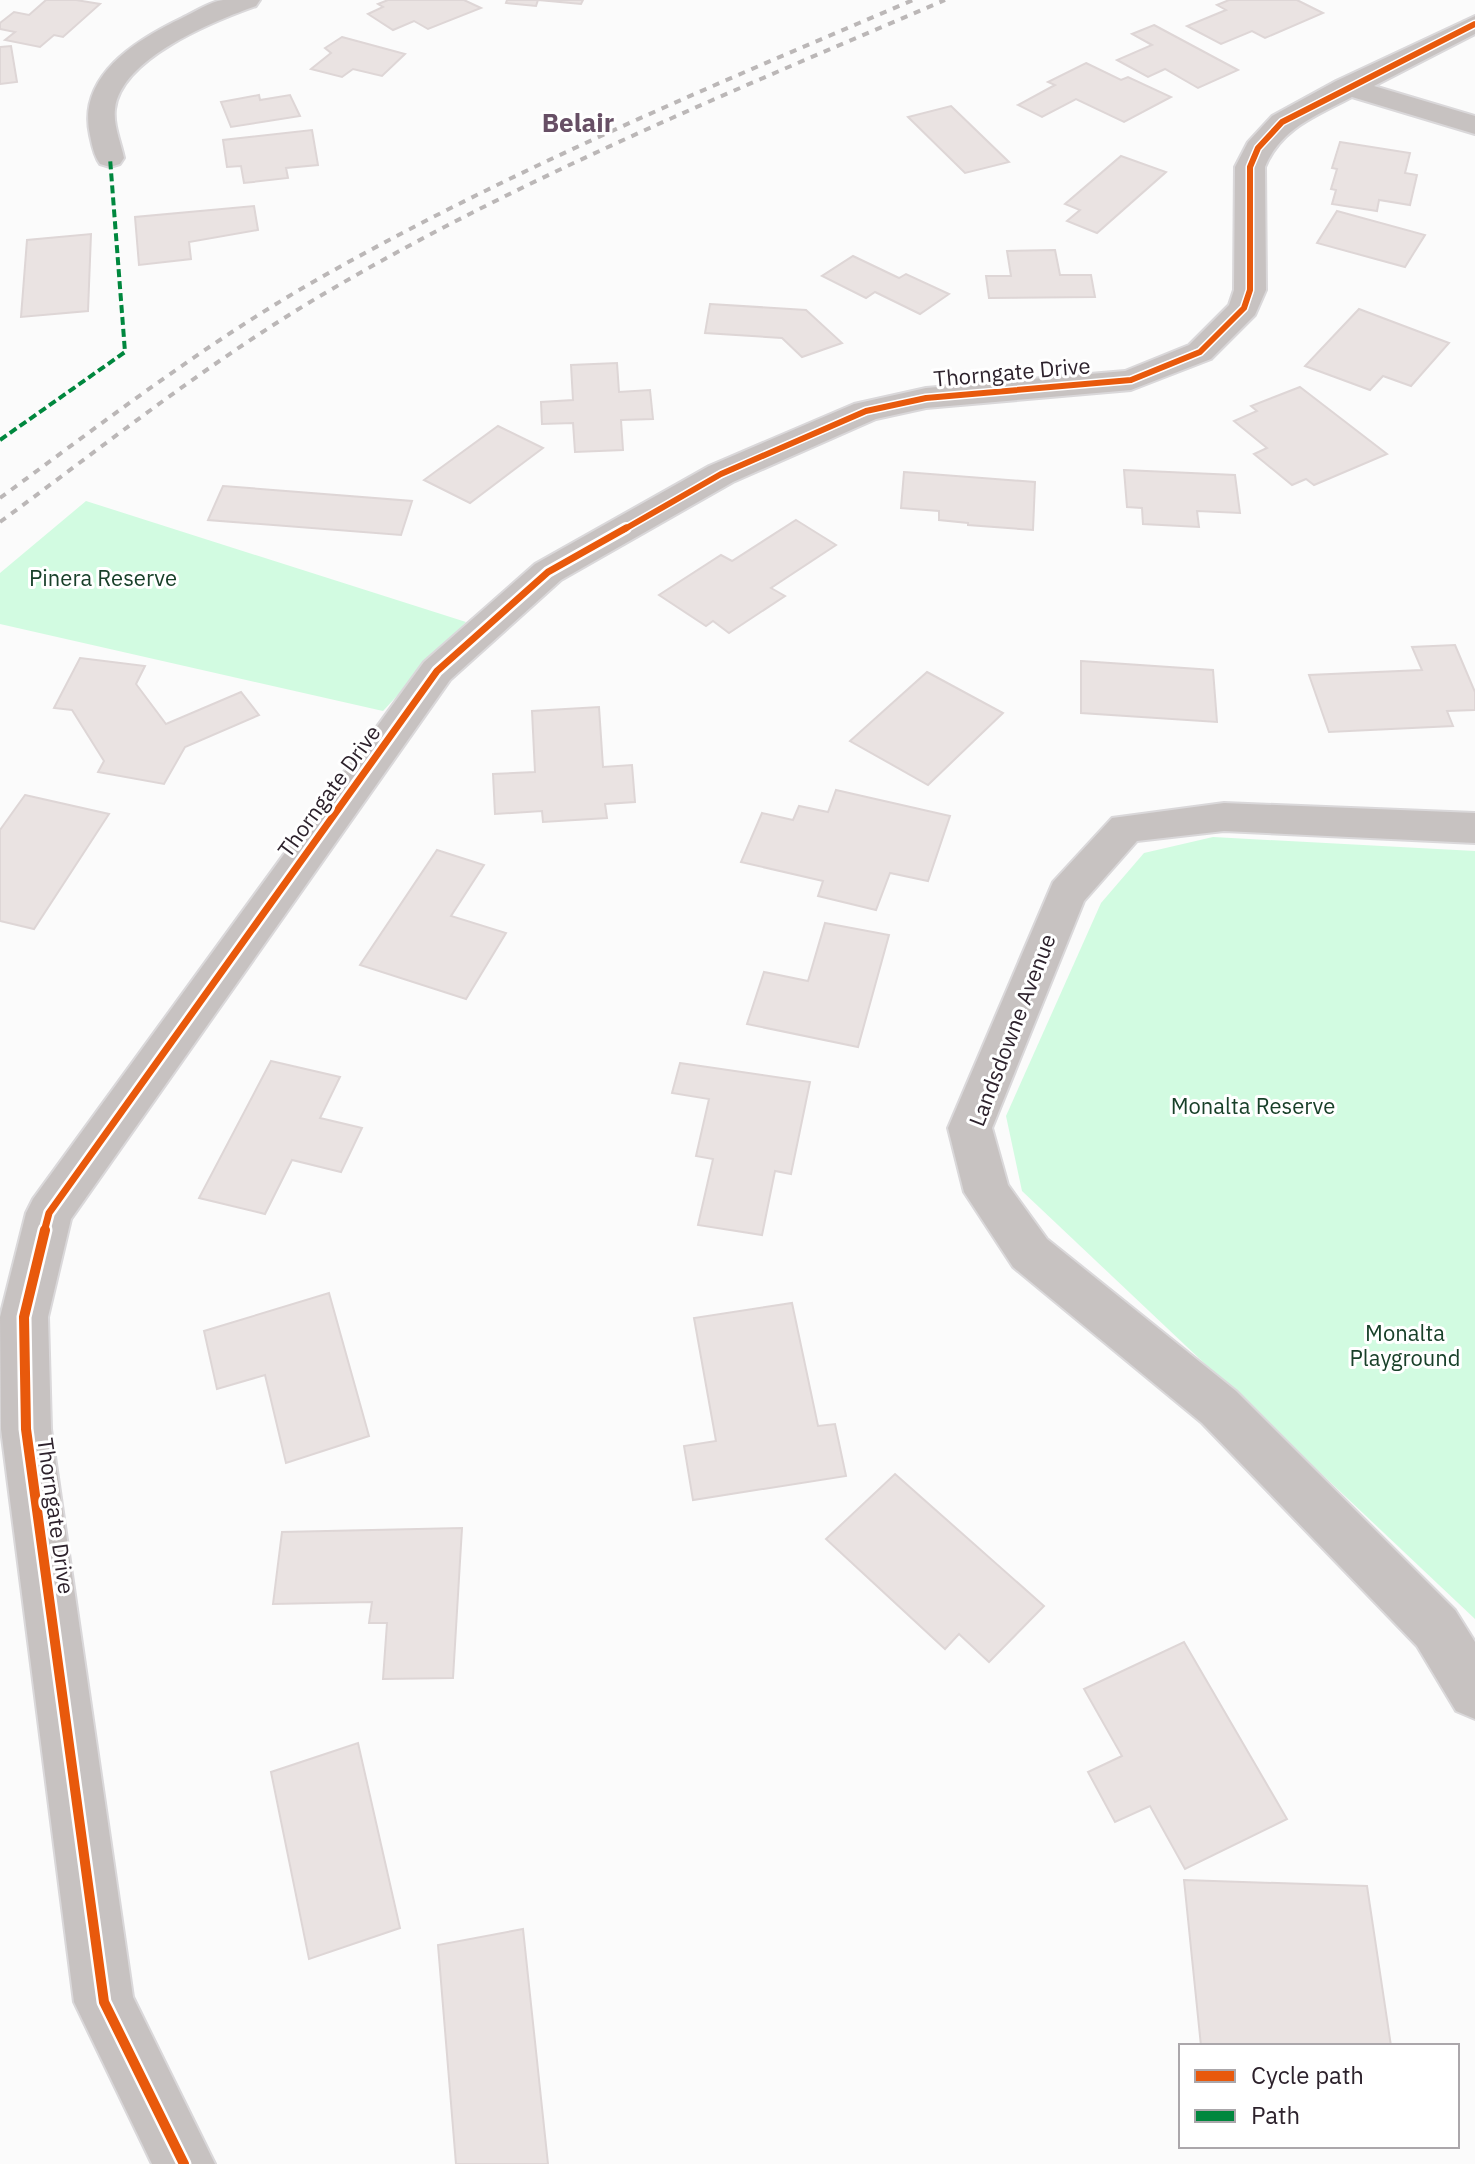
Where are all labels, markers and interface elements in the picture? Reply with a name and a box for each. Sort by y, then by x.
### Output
district label: Belair [542,105,614,139]
street label: Thorngate Drive [932,350,1092,393]
park label: Pinera Reserve [29,563,177,592]
street label: Thorngate Drive [271,719,387,863]
street label: Landsdowne Avenue [961,929,1062,1130]
park label: Monalta Reserve [1171,1091,1335,1120]
park label: Monalta Playground [1350,1318,1460,1372]
street label: Thorngate Drive [31,1436,82,1596]
legend [1179,2044,1459,2148]
text: Cycle path [1251,2059,1364,2091]
text: Path [1251,2099,1300,2131]

